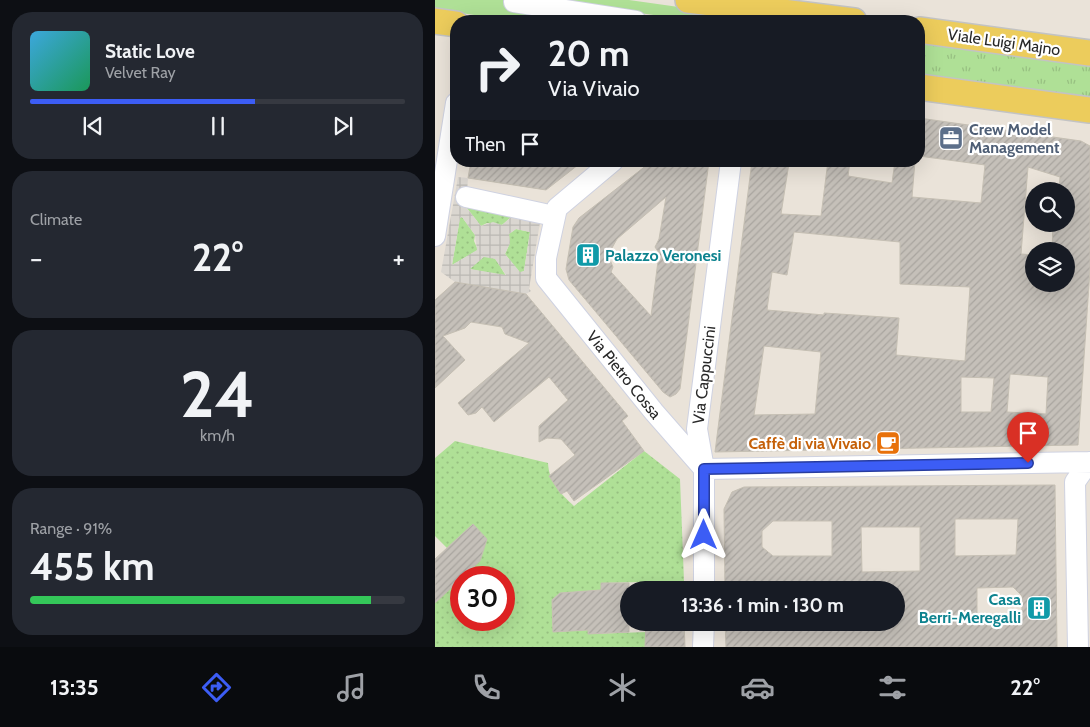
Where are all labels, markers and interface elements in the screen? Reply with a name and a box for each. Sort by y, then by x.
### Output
street label: Viale Luigi Majno [946,25,1062,59]
text: 20 m [548,32,630,75]
icon: right [465,35,530,100]
text: Static Love [105,40,195,63]
text: Velvet Ray [105,63,176,82]
text: Via Vivaio [548,75,640,102]
icon: previous [79,112,107,140]
icon: pause [204,112,232,140]
icon: next [329,112,357,140]
place label: Crew Model Management [969,120,1060,157]
office icon: Crew Model Management [938,125,964,151]
icon: arrive [516,130,544,158]
text: Then [465,133,506,156]
map controls [1025,182,1075,292]
button: search [1025,182,1075,232]
text: Climate [30,210,82,229]
text: 22° [192,234,243,281]
text: − [30,241,42,275]
text: + [393,241,405,275]
building icon: Palazzo Veronesi [575,242,601,268]
button: layers [1025,242,1075,292]
place label: Palazzo Veronesi [605,246,721,265]
street label: Via Cappuccini [689,325,719,425]
street label: Via Pietro Cossa [583,327,665,423]
text: 24 [180,354,255,433]
pin [1007,412,1049,463]
icon: arrive [1014,419,1042,447]
text: km/h [200,426,235,445]
cafe icon: Caffè di via Vivaio [875,430,901,456]
place label: Caffè di via Vivaio [748,434,871,453]
position arrow [677,508,729,560]
text: Range · 91% [30,519,112,538]
text: 455 km [30,543,154,590]
speed limit sign: 30 [450,566,515,631]
place label: Casa Berri-Meregalli [919,590,1021,627]
text: 13:36 · 1 min · 130 m [681,594,844,617]
building icon: Casa Berri-Meregalli [1026,595,1052,621]
icon: directions [199,670,234,705]
icon: music [334,670,369,705]
icon: phone [469,670,504,705]
icon: climate [605,670,640,705]
icon: car [740,670,775,705]
icon: filters [875,670,910,705]
text: 13:35 [50,674,99,701]
text: 22° [1010,674,1040,701]

